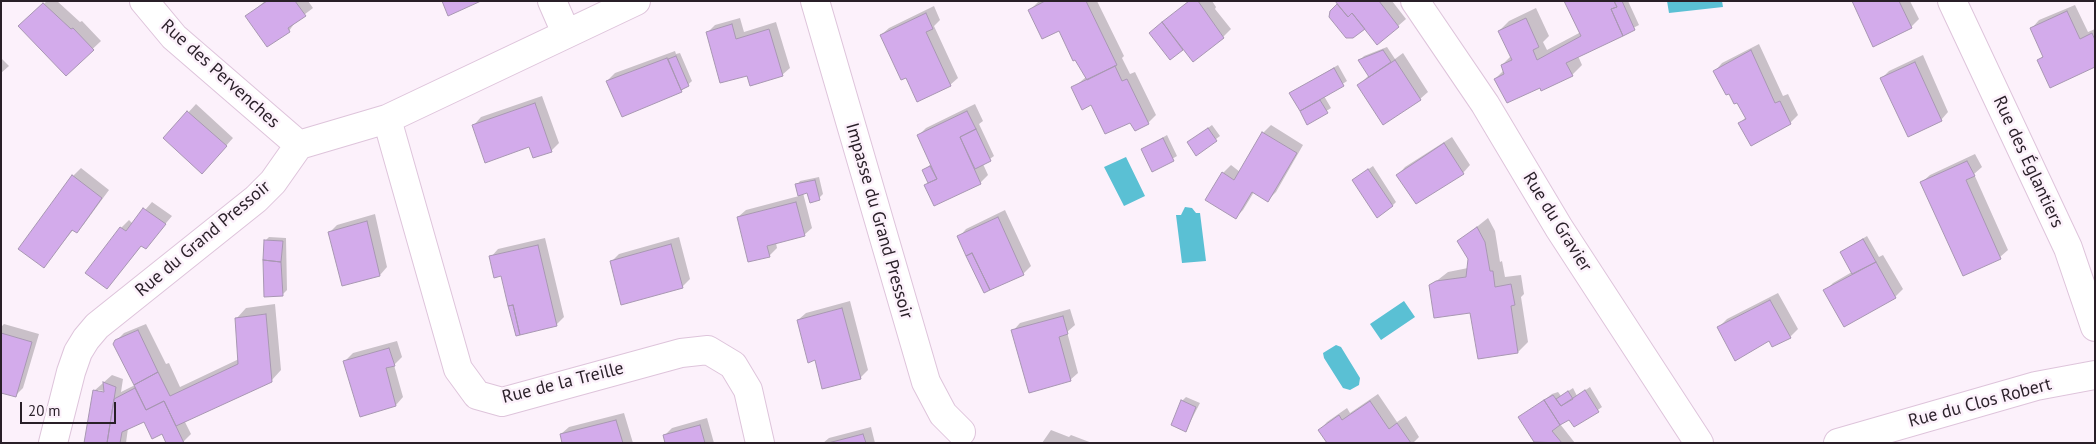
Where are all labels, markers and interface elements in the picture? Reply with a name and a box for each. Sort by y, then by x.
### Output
street label: Rue des Pervenches [156,15,284,133]
street label: Rue des Églantiers [1988,93,2068,231]
street label: Impasse du Grand Pressoir [841,121,917,321]
street label: Rue du Gravier [1518,168,1596,276]
street label: Rue du Grand Pressoir [131,176,275,302]
street label: Rue de la Treille [500,357,626,409]
street label: Rue du Clos Robert [1906,374,2054,432]
scale bar [22,392,119,424]
text: 20 m [28,401,61,420]

